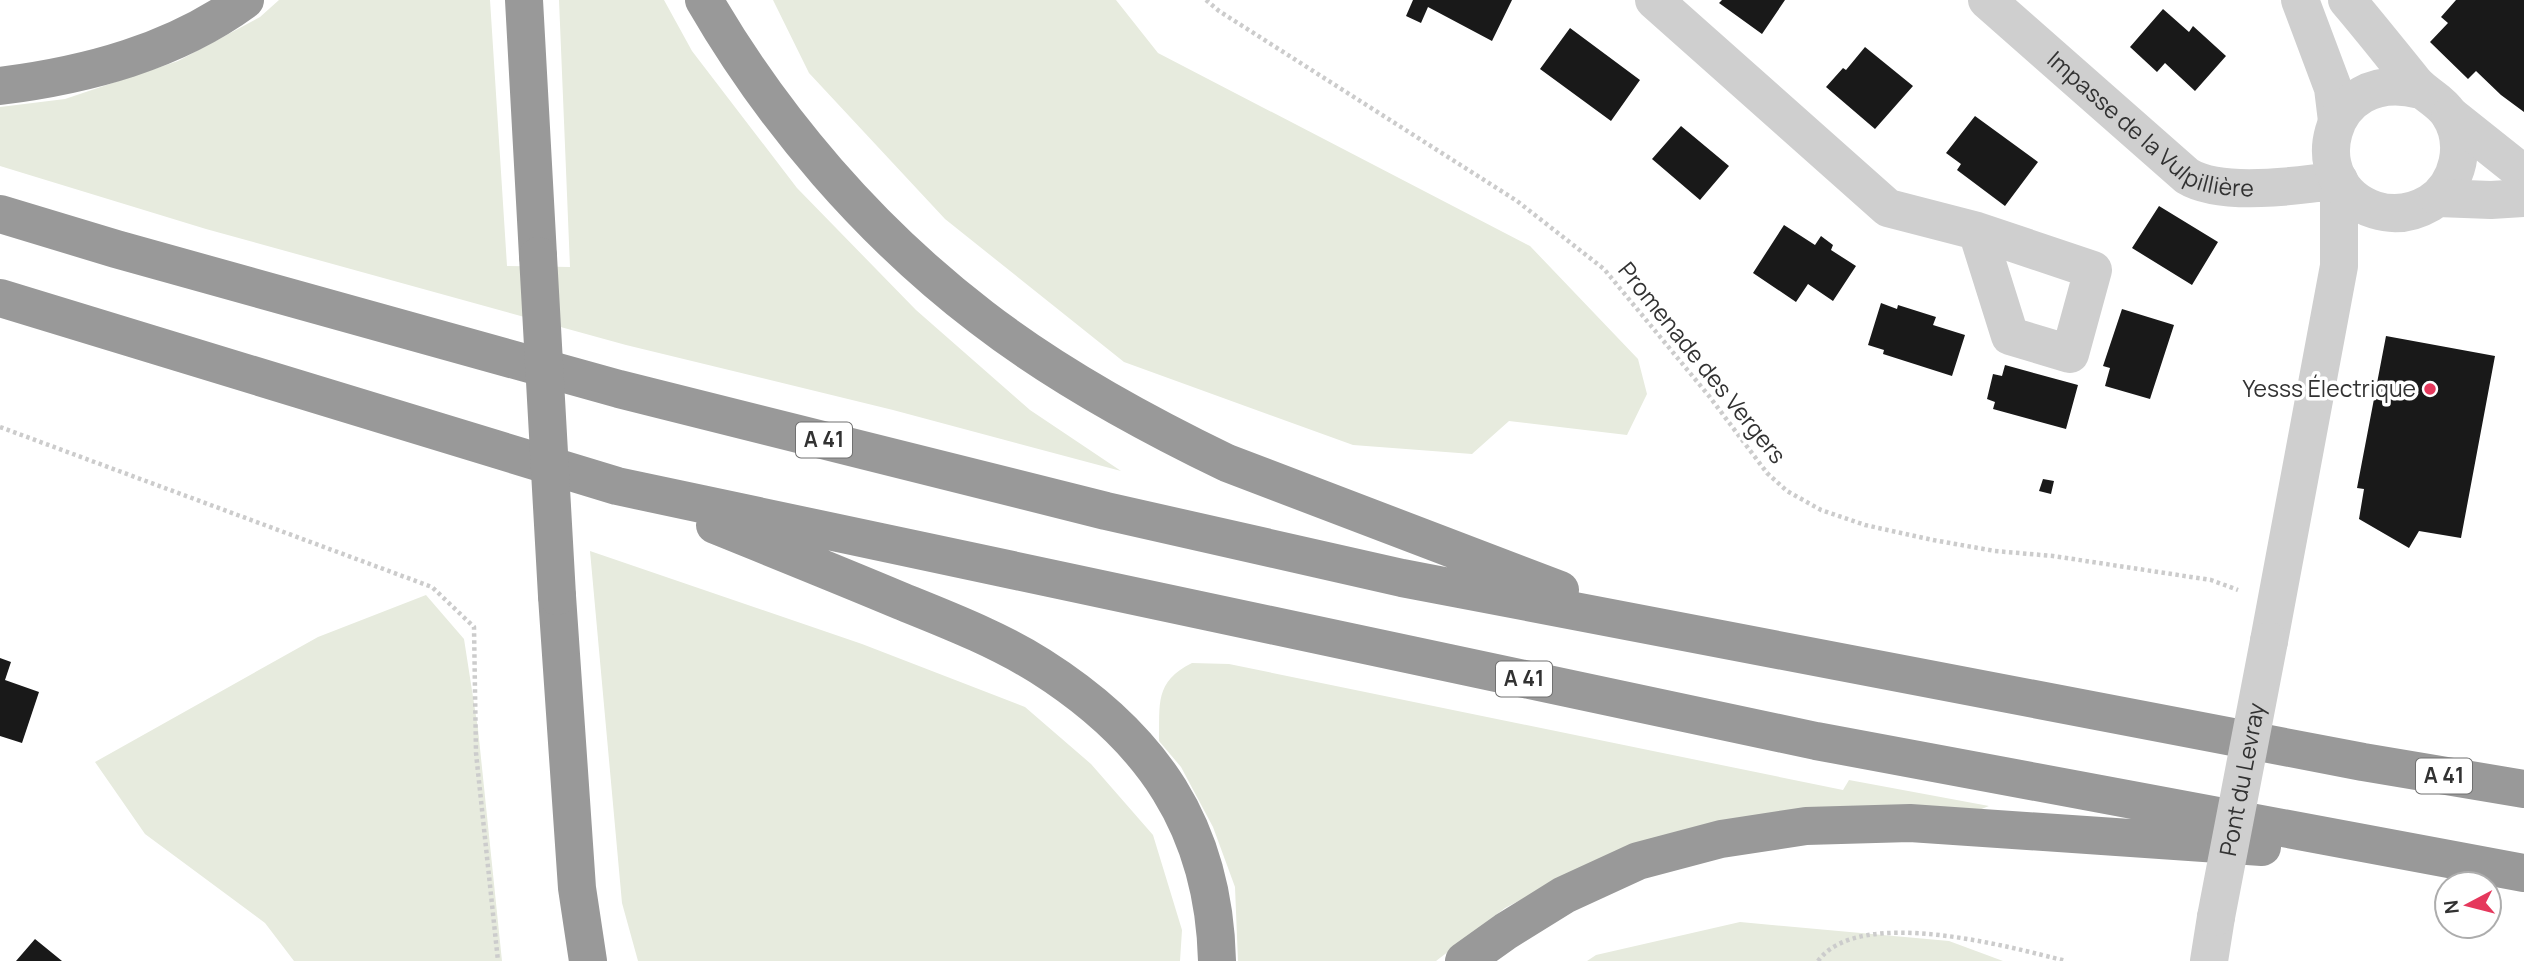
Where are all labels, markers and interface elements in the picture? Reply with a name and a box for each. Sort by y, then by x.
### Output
street label: Impasse de la Vulpillière [2041,43,2254,203]
street label: Promenade des Vergers [1611,255,1794,470]
place label: Yesss Électrique [2243,372,2416,404]
marker: Yesss Électrique [2422,381,2438,397]
road number: A 41 [796,422,852,458]
road number: A 41 [1496,662,1552,696]
street label: Pont du Levray [2211,700,2272,859]
road number: A 41 [2416,758,2472,794]
north arrow [2433,870,2503,940]
text: N [2437,899,2465,915]

